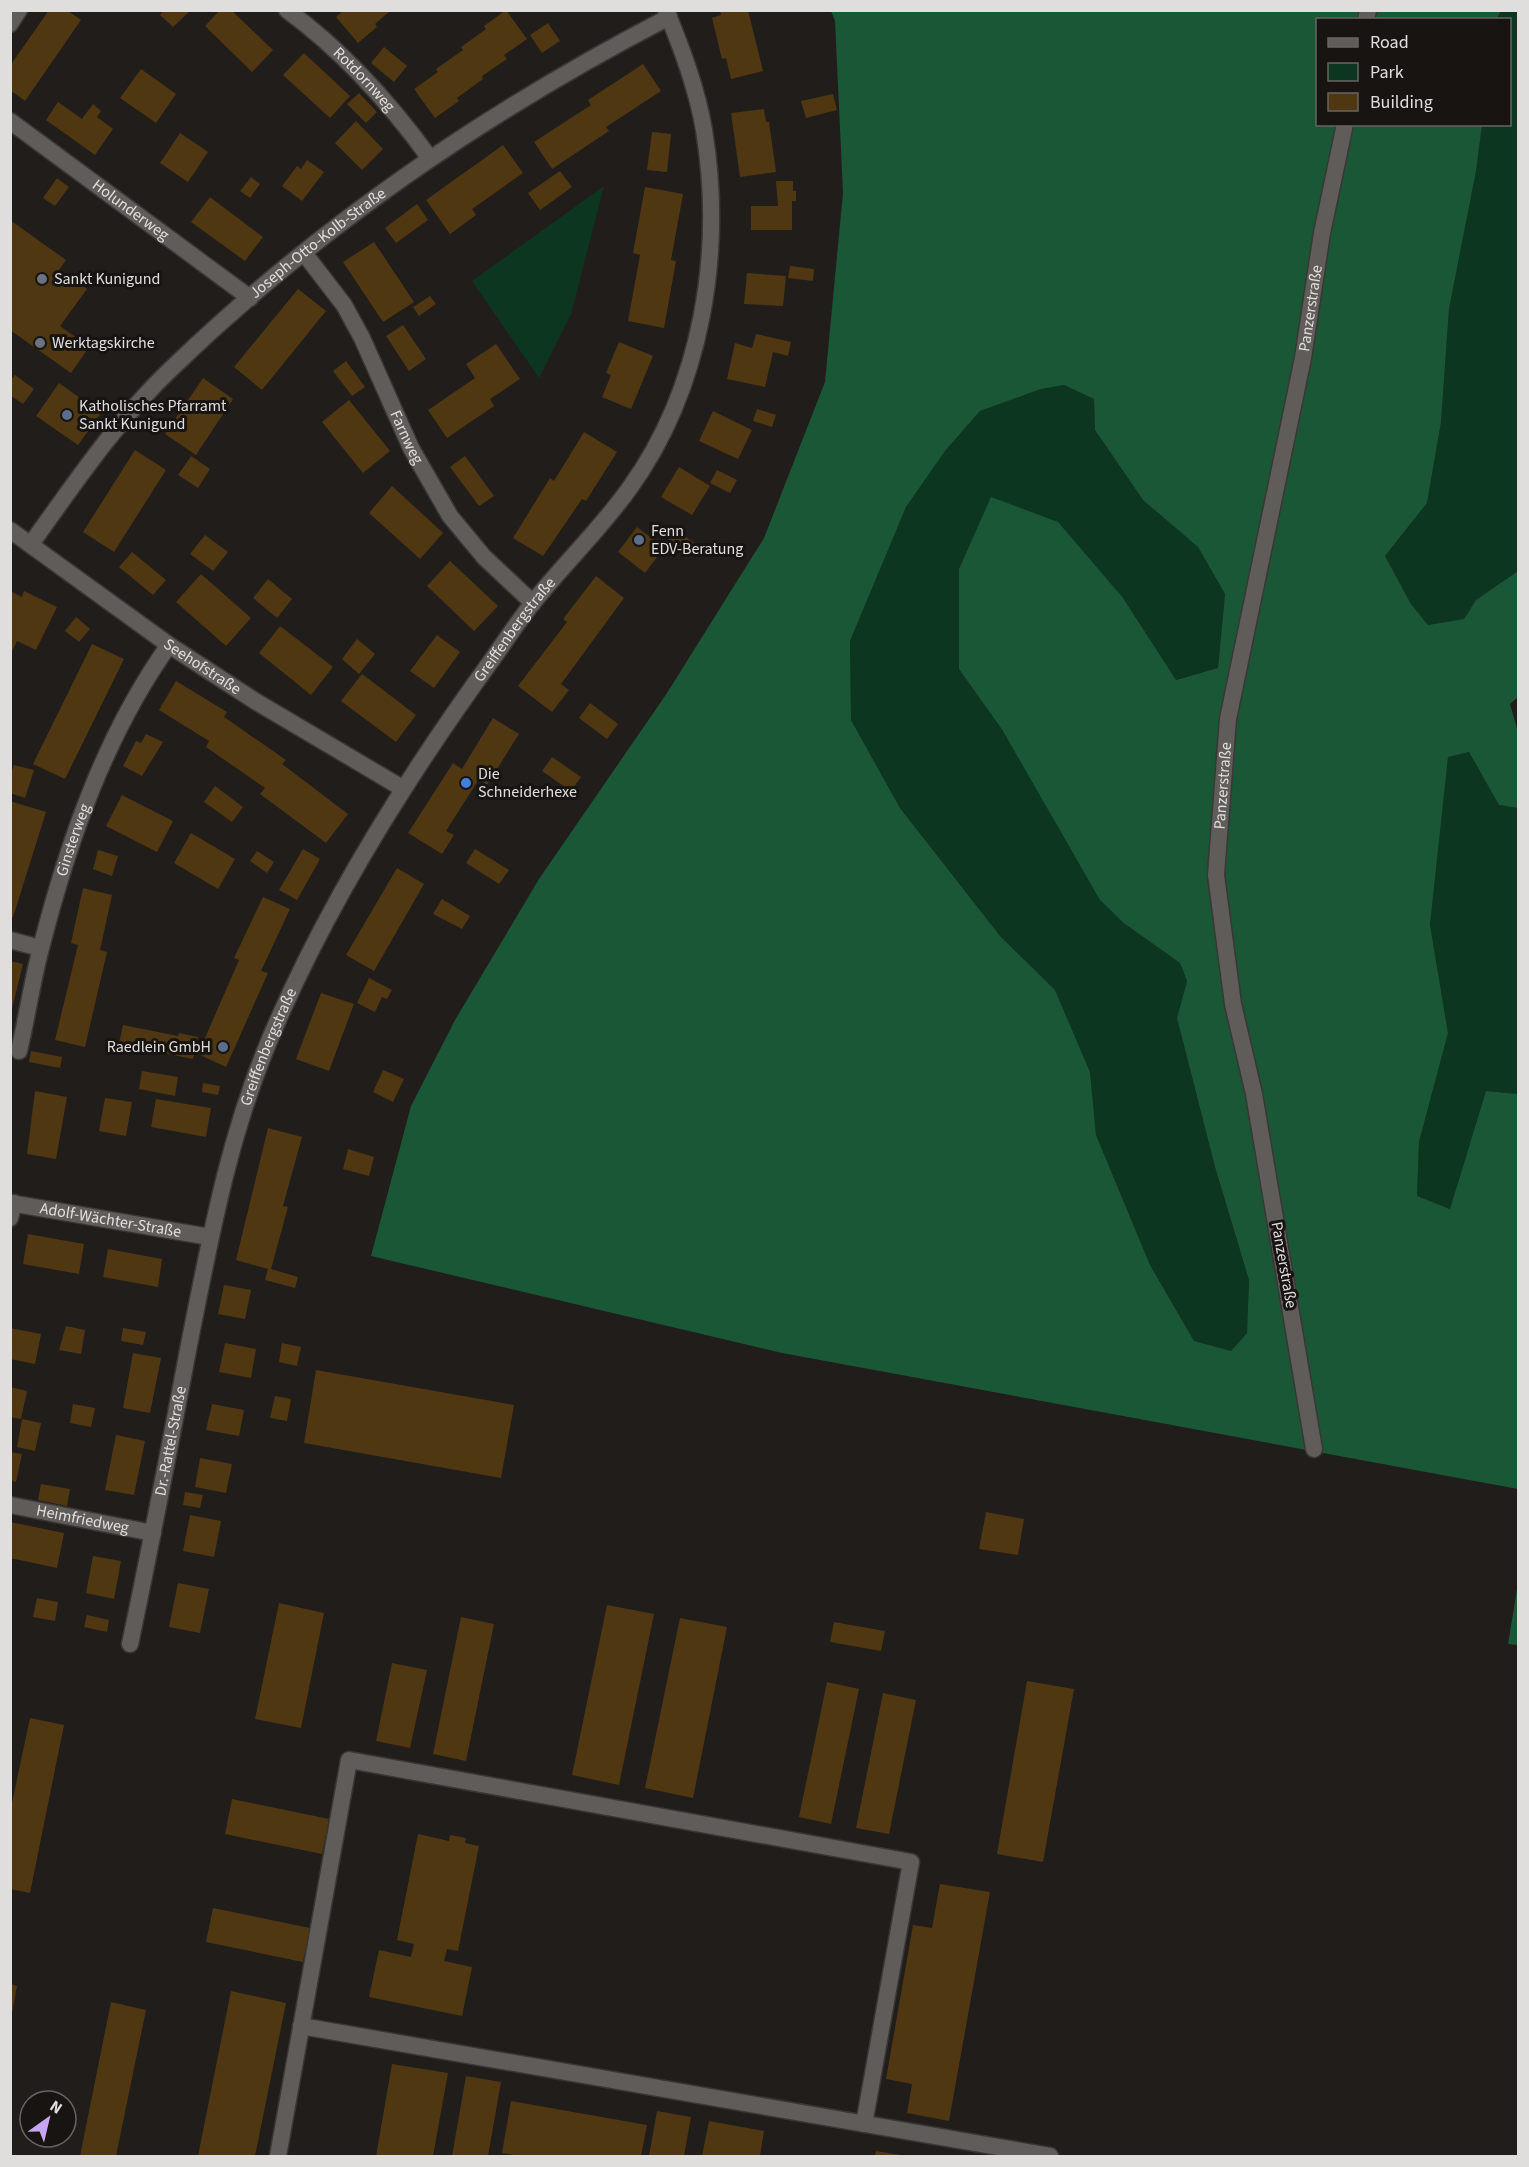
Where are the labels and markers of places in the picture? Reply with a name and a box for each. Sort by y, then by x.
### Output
place label: Sankt Kunigund [54,268,160,290]
marker: Sankt Kunigund [35,272,49,286]
place label: Werktagskirche [52,332,155,354]
marker: Werktagskirche [33,336,47,350]
place label: Katholisches Pfarramt Sankt Kunigund [79,395,227,435]
marker: Katholisches Pfarramt Sankt Kunigund [60,408,74,422]
place label: Fenn EDV-Beratung [651,520,743,560]
marker: Fenn EDV-Beratung [632,533,646,547]
place label: Die Schneiderhexe [478,763,577,803]
marker: Die Schneiderhexe [459,776,473,790]
place label: Raedlein GmbH [107,1036,211,1058]
marker: Raedlein GmbH [216,1040,230,1054]

